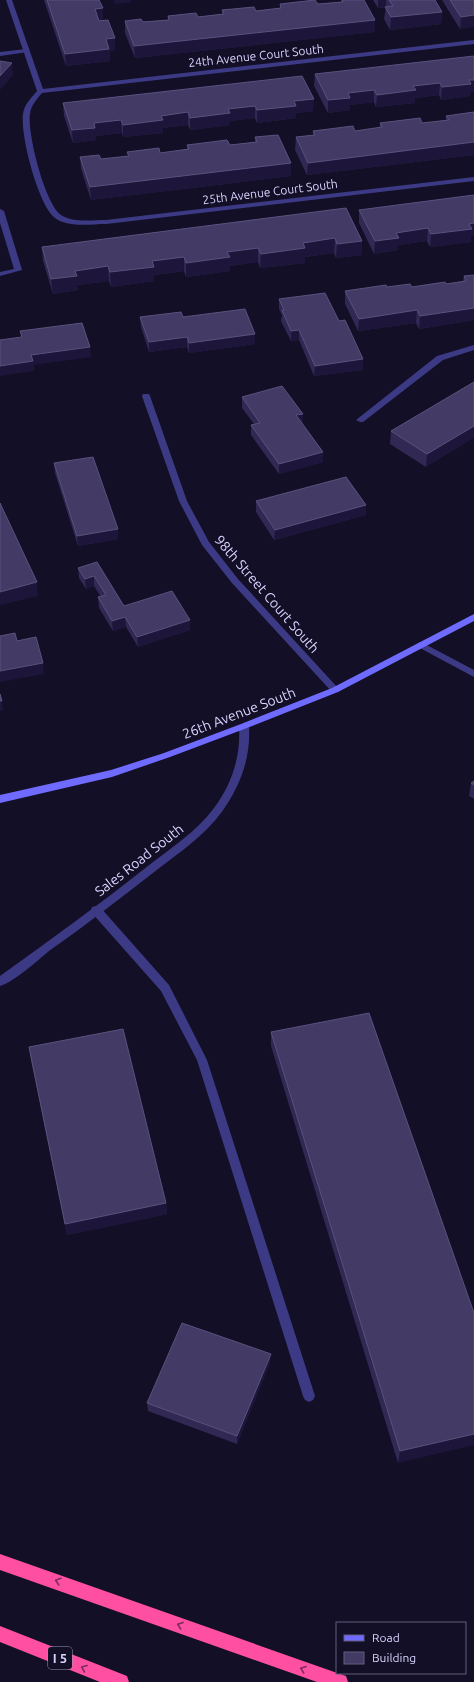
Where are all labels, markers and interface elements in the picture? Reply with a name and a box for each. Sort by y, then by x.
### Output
street label: 24th Avenue Court South [188,42,324,69]
street label: 25th Avenue Court South [202,177,338,206]
street label: 98th Street Court South [212,532,322,656]
street label: 26th Avenue South [180,684,298,742]
street label: Sales Road South [92,821,186,899]
one-way arrow [55,1577,62,1586]
one-way arrow [177,1621,184,1629]
legend [336,1622,466,1674]
text: Road [372,1631,400,1644]
road number: I 5 [48,1647,72,1669]
text: Building [372,1651,416,1664]
one-way arrow [81,1664,88,1672]
one-way arrow [299,1665,306,1673]

